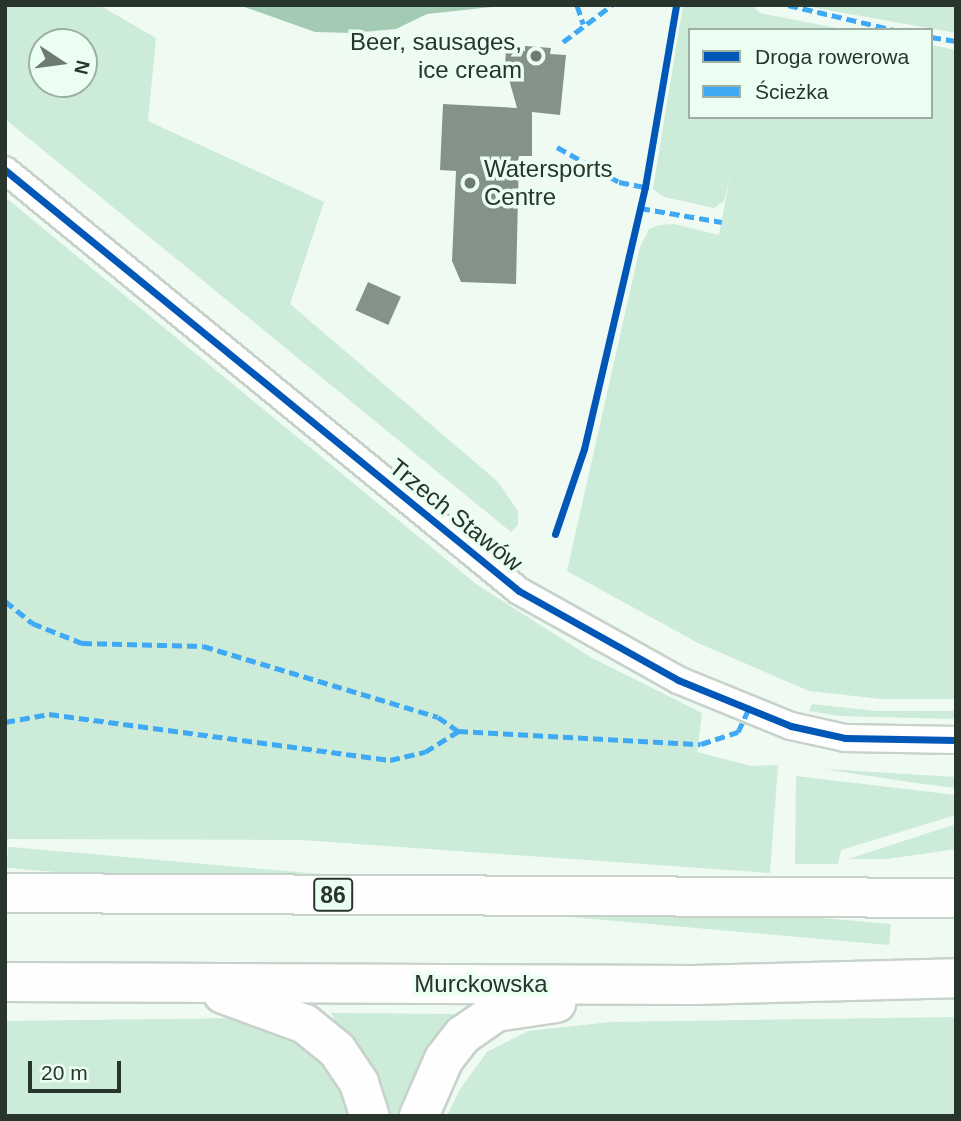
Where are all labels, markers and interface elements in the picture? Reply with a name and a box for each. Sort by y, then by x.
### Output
north arrow [28,28,98,98]
place label: Beer, sausages, ice cream [350,28,522,84]
legend [688,28,933,119]
text: Droga rowerowa [755,45,909,68]
marker: Beer, sausages, ice cream [528,48,544,64]
text: N [70,58,94,76]
text: Ścieżka [755,80,829,103]
place label: Watersports Centre [484,155,612,211]
marker: Watersports Centre [462,175,478,191]
street label: Trzech Stawów [384,452,528,578]
road number: 86 [312,876,354,914]
street label: Murckowska [414,970,548,998]
scale bar [32,1048,124,1092]
text: 20 m [41,1061,88,1084]

